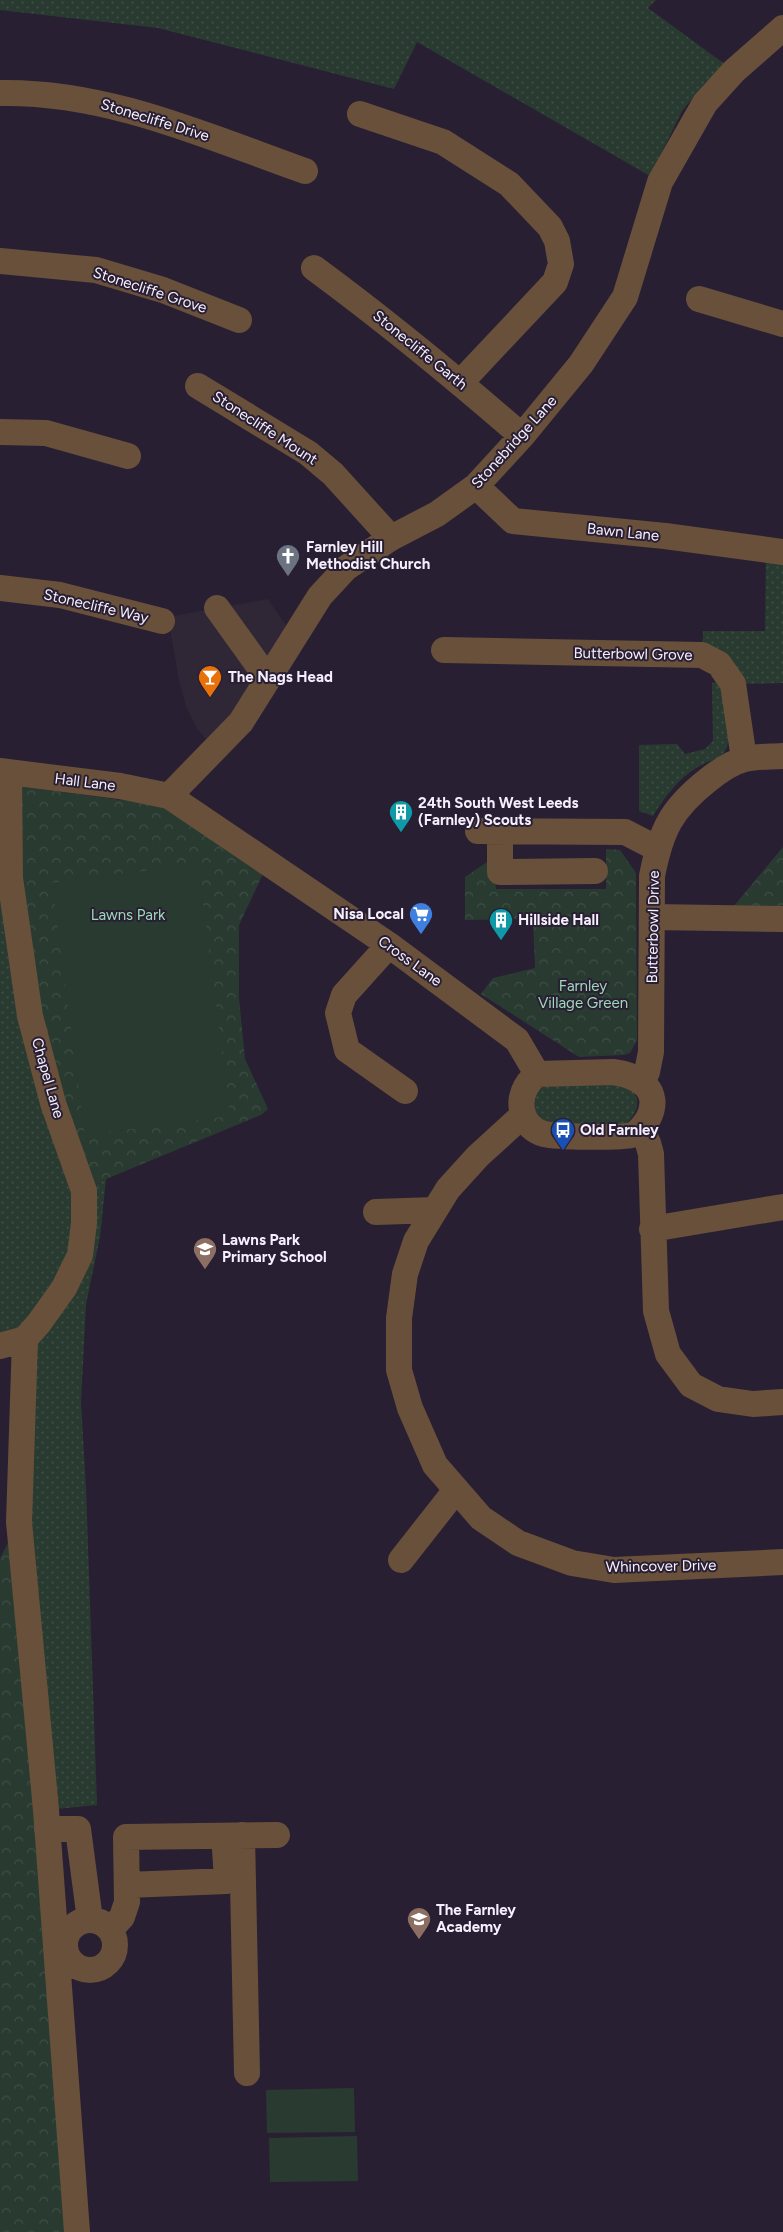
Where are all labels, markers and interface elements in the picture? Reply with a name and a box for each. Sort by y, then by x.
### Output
street label: Stonecliffe Drive [99,95,211,145]
street label: Stonecliffe Grove [91,263,209,317]
street label: Stonecliffe Garth [369,306,471,394]
street label: Stonecliffe Mount [209,387,321,469]
street label: Stonebridge Lane [468,392,560,492]
street label: Bawn Lane [586,519,660,545]
place label: Farnley Hill Methodist Church [306,538,430,573]
church icon: Farnley Hill Methodist Church [275,543,301,577]
street label: Stonecliffe Way [42,585,150,627]
street label: Butterbowl Grove [573,644,693,664]
bar icon: The Nags Head [197,664,223,698]
place label: The Nags Head [228,668,333,686]
street label: Hall Lane [54,769,116,795]
place label: 24th South West Leeds (Farnley) Scouts [418,794,578,829]
building icon: 24th South West Leeds (Farnley) Scouts [388,799,414,833]
street label: Butterbowl Drive [643,870,663,984]
supermarket icon: Nisa Local [408,901,434,935]
place label: Nisa Local [333,905,404,923]
park label: Lawns Park [91,906,166,924]
building icon: Hillside Hall [488,907,514,941]
place label: Hillside Hall [518,911,599,929]
street label: Cross Lane [375,932,445,990]
park label: Farnley Village Green [538,977,628,1012]
street label: Chapel Lane [28,1036,68,1120]
bus stop icon: Old Farnley [550,1117,576,1151]
place label: Old Farnley [580,1121,659,1139]
place label: Lawns Park Primary School [222,1231,327,1266]
school or university icon: Lawns Park Primary School [192,1236,218,1270]
street label: Whincover Drive [606,1556,716,1576]
place label: The Farnley Academy [436,1901,516,1936]
school or university icon: The Farnley Academy [406,1906,432,1940]

